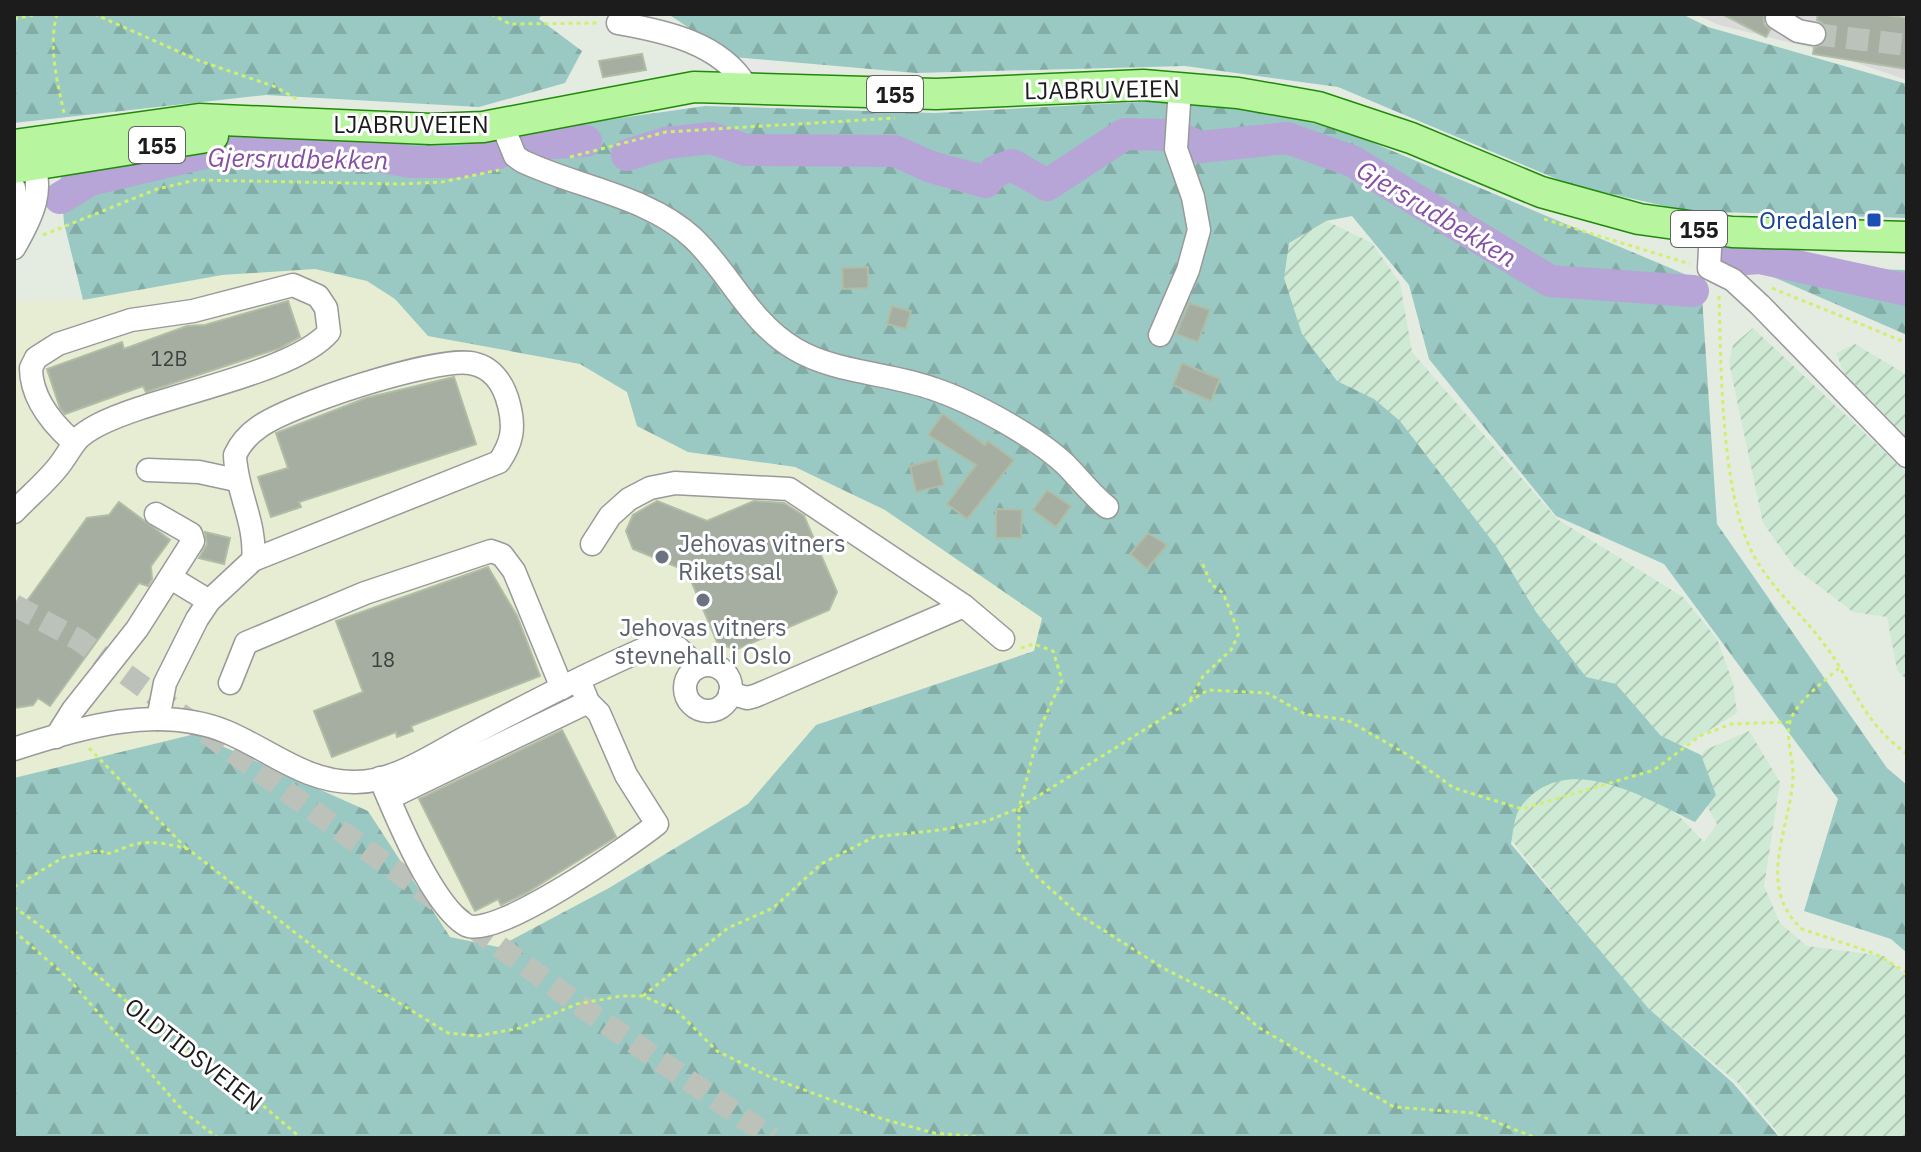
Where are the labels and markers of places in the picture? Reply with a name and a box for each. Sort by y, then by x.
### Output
place label: Oredalen [1759,204,1858,236]
marker: Oredalen [1865,211,1883,229]
place label: Jehovas vitners Rikets sal [678,527,846,587]
marker: Jehovas vitners Rikets sal [653,548,671,566]
marker: Jehovas vitners stevnehall i Oslo [694,591,712,609]
place label: Jehovas vitners stevnehall i Oslo [615,611,791,671]

